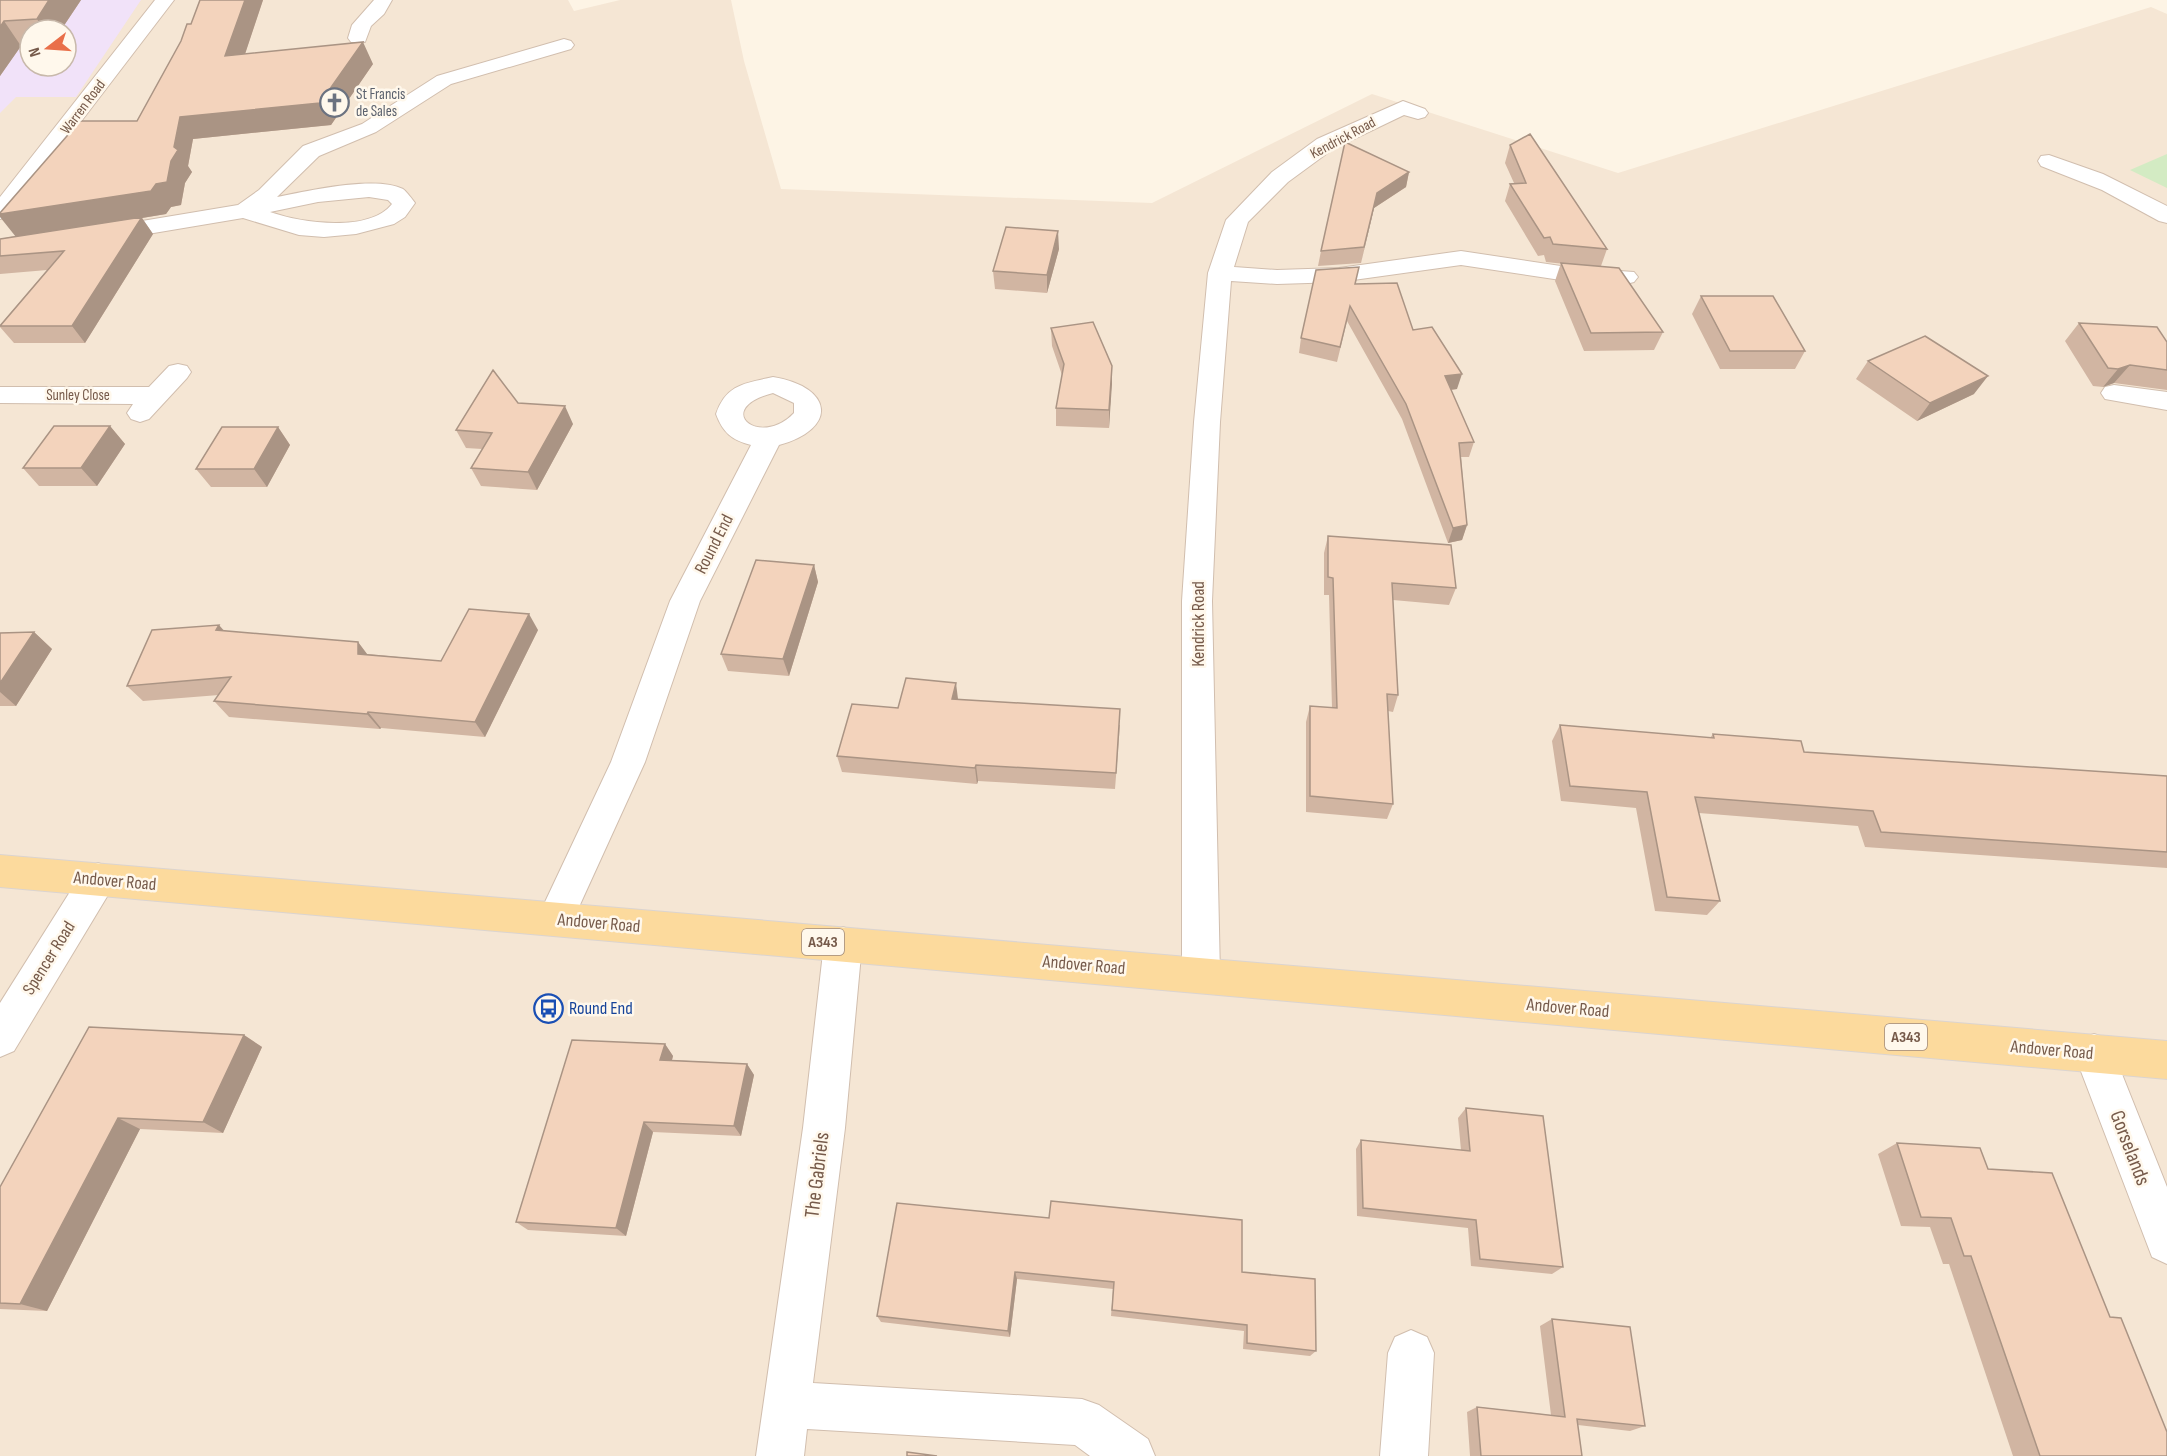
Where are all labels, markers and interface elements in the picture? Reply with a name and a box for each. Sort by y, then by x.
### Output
north arrow [18,18,78,78]
text: N [25,45,45,59]
street label: Warren Road [56,76,110,138]
place label: St Francis de Sales [356,85,406,121]
church icon: St Francis de Sales [319,87,351,119]
street label: Kendrick Road [1307,113,1379,163]
street label: Sunley Close [46,386,110,405]
street label: Round End [690,511,738,577]
street label: Kendrick Road [1188,581,1209,667]
street label: Andover Road [72,867,157,895]
street label: Andover Road [556,909,641,937]
street label: Spencer Road [18,917,80,999]
road number: A343 [802,929,844,955]
street label: Andover Road [1041,951,1126,979]
bus stop icon: Round End [532,992,564,1024]
street label: Andover Road [1525,994,1610,1022]
place label: Round End [569,998,633,1019]
road number: A343 [1885,1024,1927,1050]
street label: Andover Road [2009,1036,2094,1064]
street label: Gorselands [2104,1107,2156,1189]
street label: The Gabriels [799,1131,835,1219]

